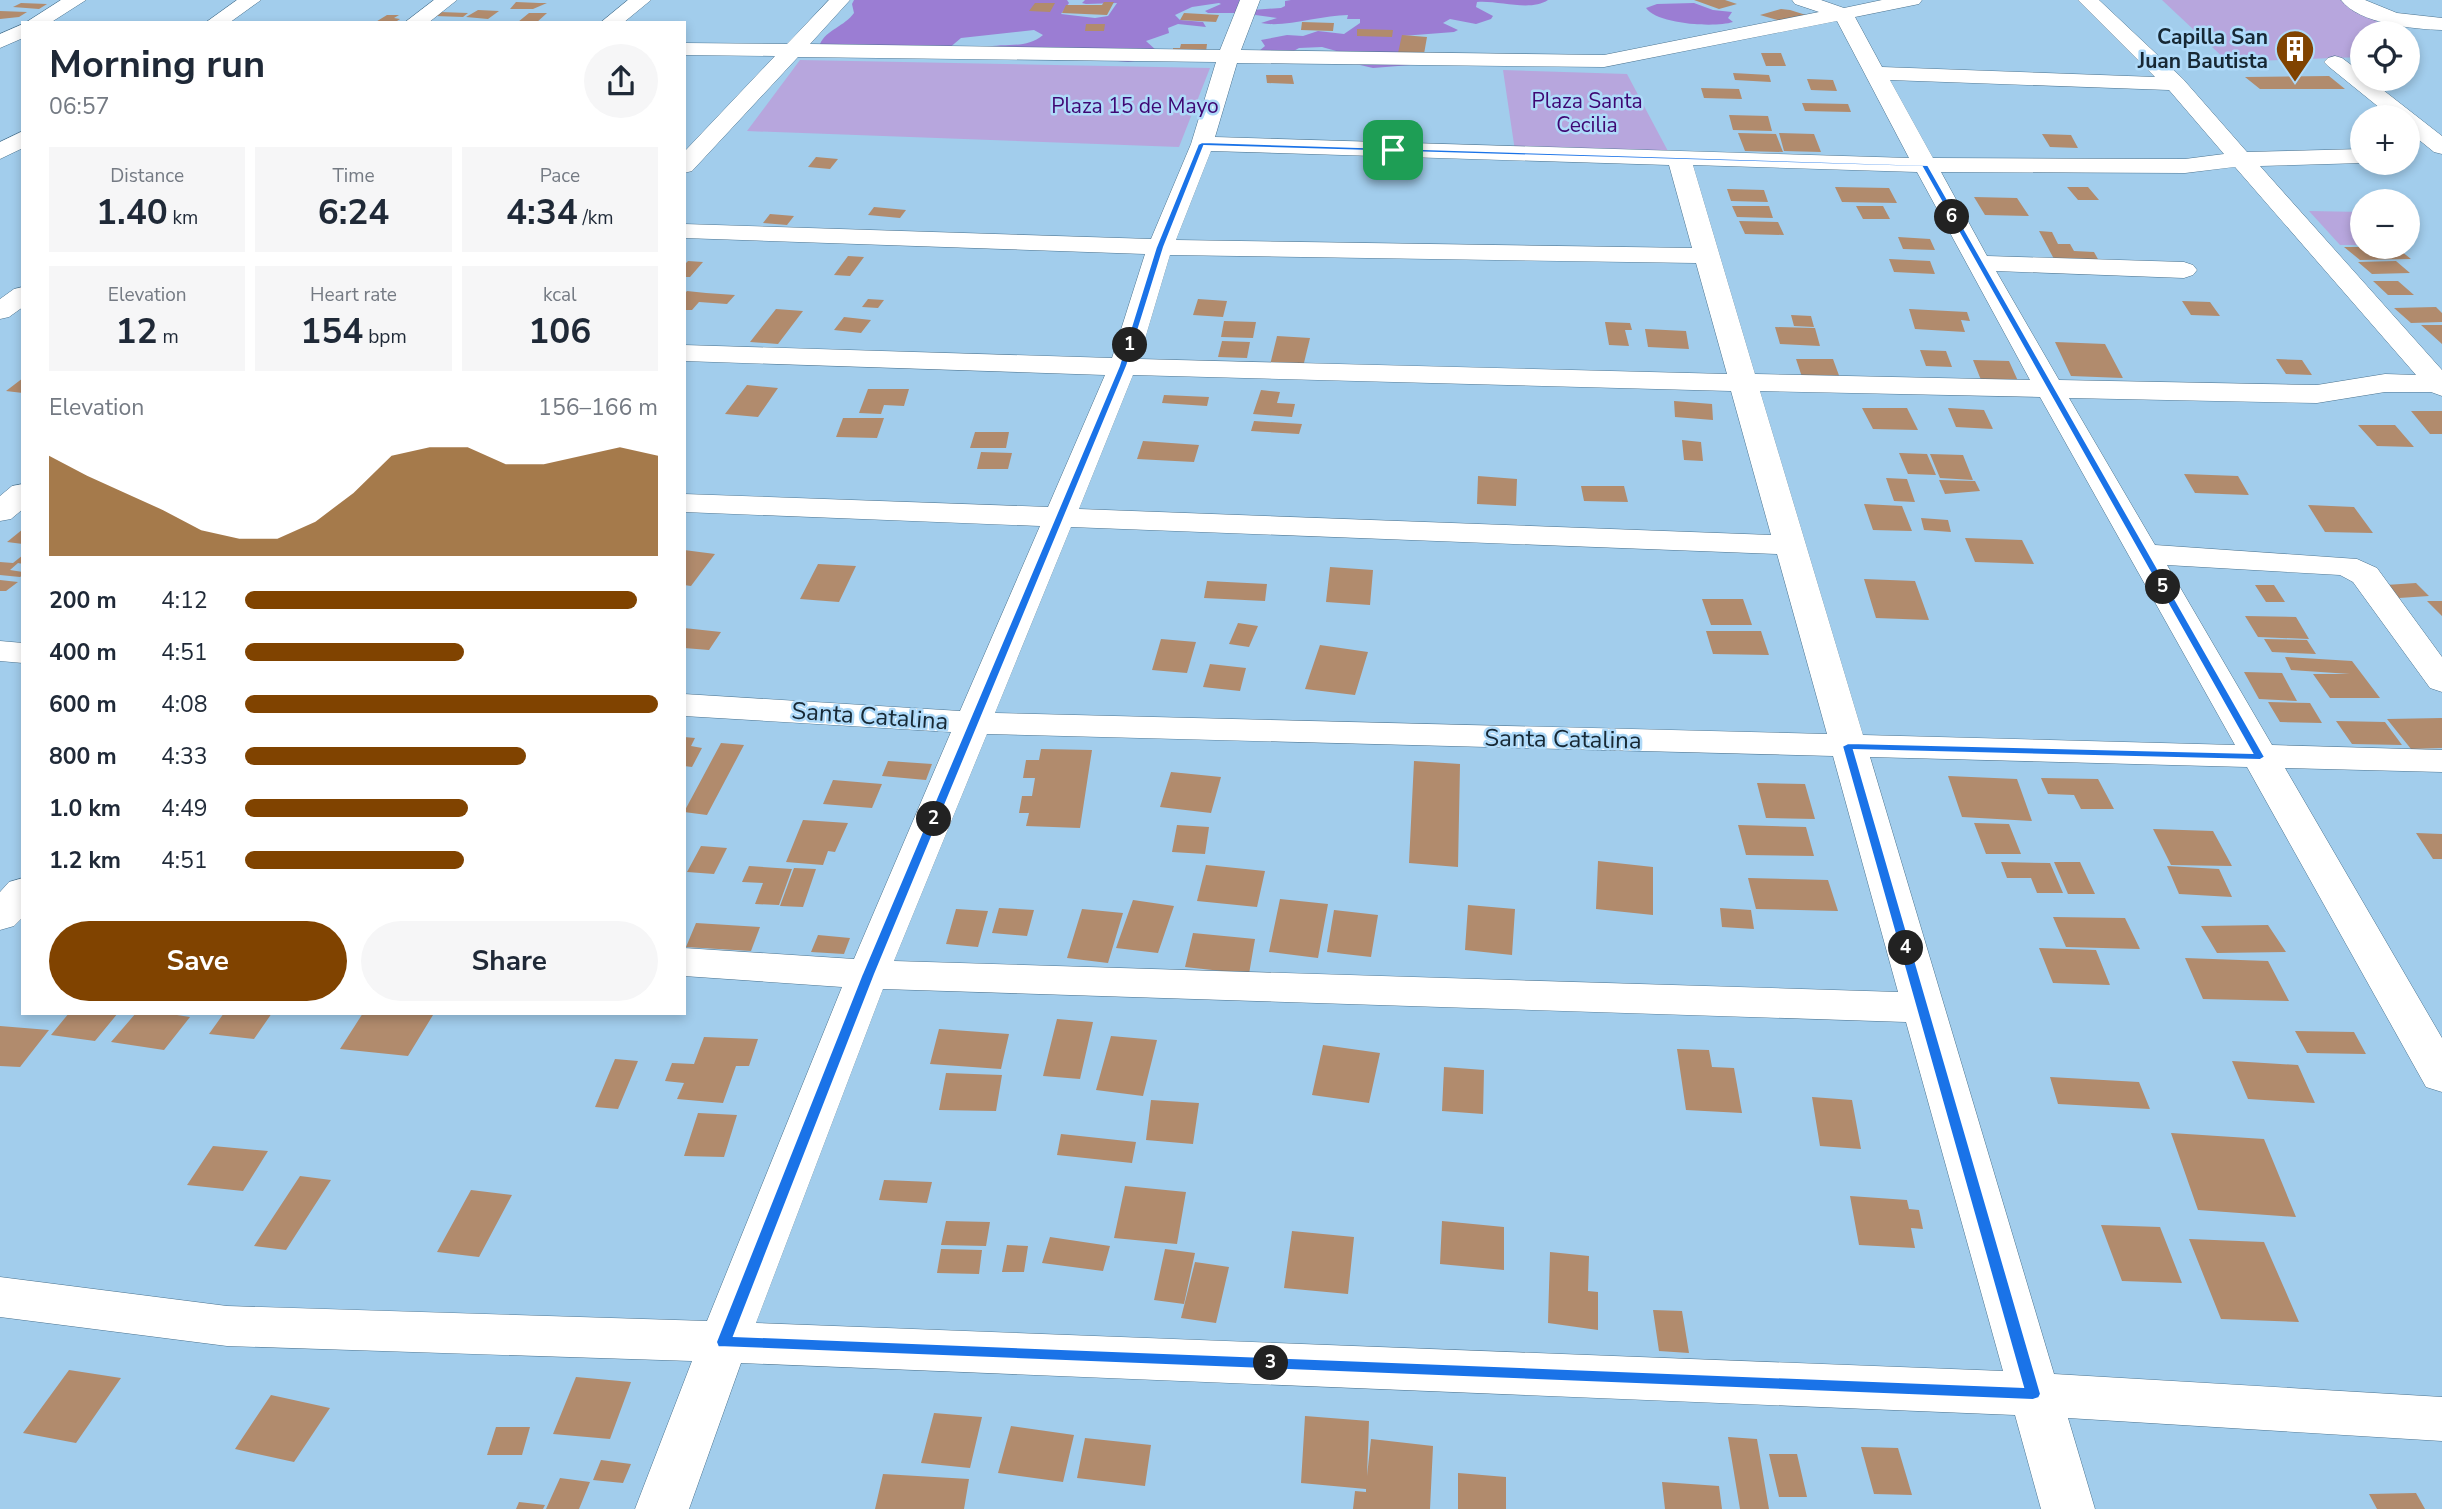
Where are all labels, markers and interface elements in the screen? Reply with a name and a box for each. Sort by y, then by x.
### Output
map controls [2350,21,2420,259]
button: locate [2350,21,2420,91]
place label: Capilla San Juan Bautista [2137,23,2268,75]
building icon: Capilla San Juan Bautista [2274,28,2316,83]
text: Morning run [49,39,265,90]
button: share [584,44,658,118]
park label: Plaza Santa Cecilia [1531,87,1643,139]
text: 06:57 [49,91,109,122]
park label: Plaza 15 de Mayo [1051,92,1219,120]
button: + [2350,105,2420,175]
pin [1363,120,1423,180]
icon: arrive [1374,131,1412,169]
text: Distance [110,163,184,189]
text: Time [332,163,375,189]
text: Pace [540,163,580,189]
text: 1.40 [96,189,168,236]
text: 6:24 [318,189,389,236]
text: 4:34 [506,189,578,236]
button: − [2350,189,2420,259]
pin: 6 [1934,200,1969,234]
text: 6 [1946,203,1957,229]
text: km [168,205,198,231]
text: /km [578,205,614,231]
text: Elevation [108,282,187,308]
text: Heart rate [310,282,397,308]
text: kcal [543,282,577,308]
text: 12 [116,308,158,355]
text: 154 [300,308,363,355]
text: 106 [528,308,591,355]
text: m [158,324,179,350]
text: bpm [363,324,407,350]
pin: 1 [1112,328,1148,362]
text: 1 [1124,331,1135,357]
text: Elevation [49,392,144,423]
text: 156–166 m [538,392,658,423]
pin: 5 [2146,570,2180,604]
text: 5 [2157,573,2168,599]
text: 200 m [49,585,117,616]
text: 4:12 [161,585,208,616]
text: 400 m [49,637,117,668]
text: 4:51 [161,637,208,668]
text: 600 m [49,689,117,720]
text: 4:08 [161,689,208,720]
street label: Santa Catalina [791,695,949,737]
street label: Santa Catalina [1484,722,1642,756]
text: 800 m [49,741,117,772]
text: 4:33 [161,741,208,772]
text: 1.0 km [49,793,121,824]
text: 4:49 [161,793,208,824]
pin: 2 [916,802,951,836]
text: 2 [928,805,939,831]
text: 1.2 km [49,845,121,876]
text: 4:51 [161,845,208,876]
button: Save [49,921,347,1001]
button: Share [361,921,658,1001]
pin: 4 [1888,930,1924,965]
text: 4 [1900,934,1911,960]
pin: 3 [1254,1346,1288,1380]
text: 3 [1265,1349,1276,1375]

